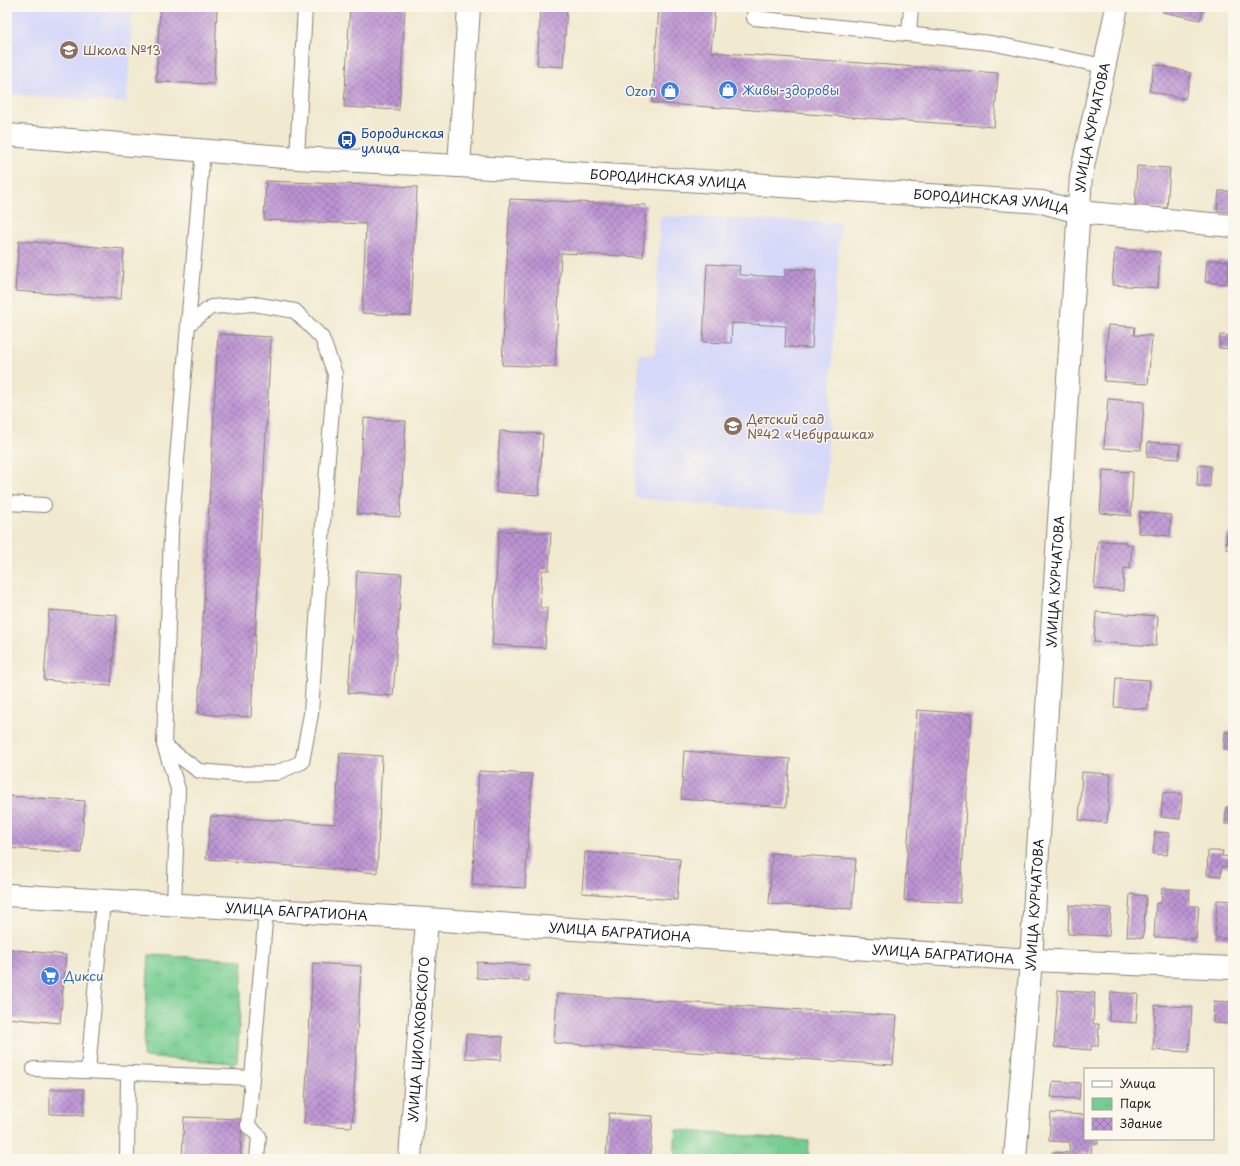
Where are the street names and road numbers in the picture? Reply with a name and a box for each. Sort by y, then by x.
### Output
street label: УЛИЦА КУРЧАТОВА [1070,61,1114,193]
street label: БОРОДИНСКАЯ УЛИЦА [590,164,748,193]
street label: БОРОДИНСКАЯ УЛИЦА [913,184,1072,218]
street label: УЛИЦА КУРЧАТОВА [1041,515,1068,648]
street label: УЛИЦА КУРЧАТОВА [1020,838,1048,971]
street label: УЛИЦА БАГРАТИОНА [225,897,368,925]
street label: УЛИЦА БАГРАТИОНА [548,917,692,946]
street label: УЛИЦА БАГРАТИОНА [871,939,1015,968]
street label: УЛИЦА ЦИОЛКОВСКОГО [403,956,433,1123]

